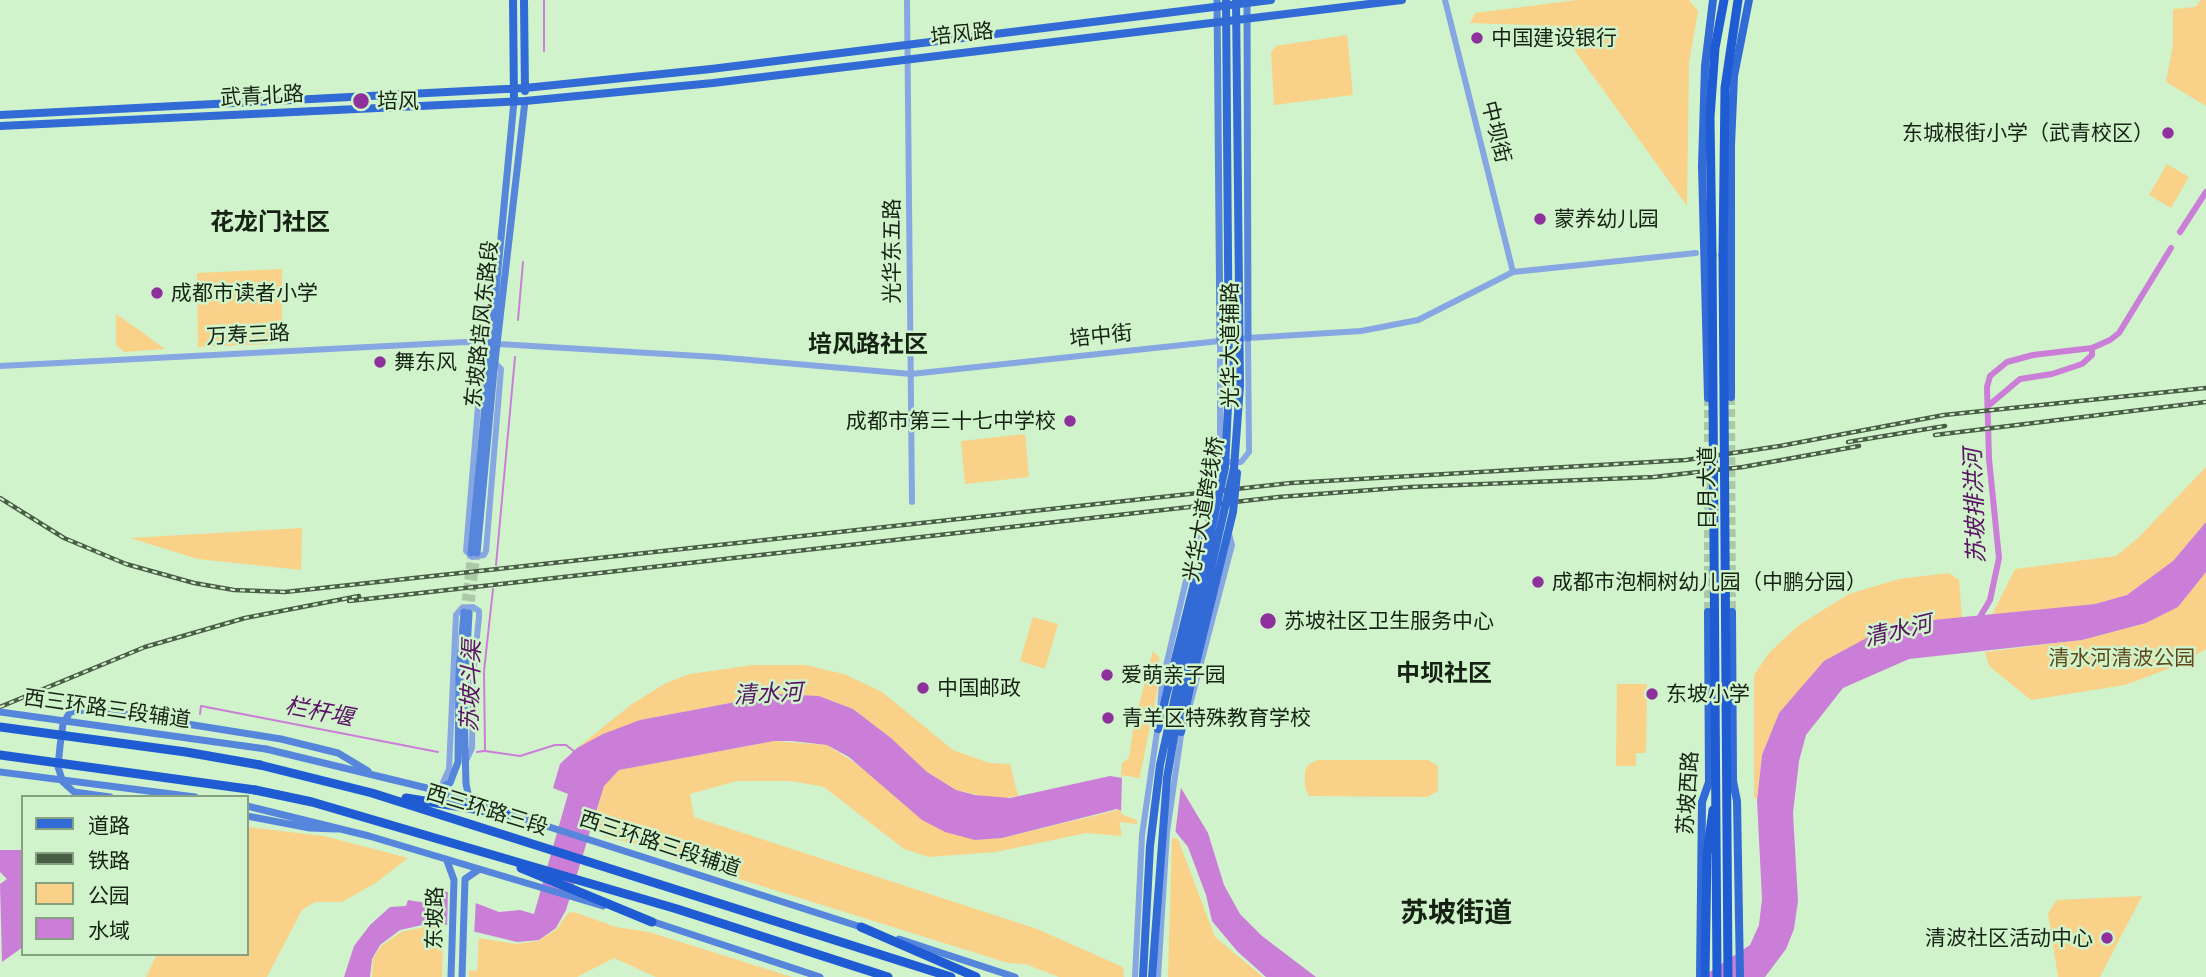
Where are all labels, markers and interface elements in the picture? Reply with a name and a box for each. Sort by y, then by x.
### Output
street label: 培风路 [929,18,995,50]
place label: 中国建设银行 [1491,25,1617,51]
marker: 中国建设银行 [1469,30,1485,46]
street label: 武青北路 [219,81,305,111]
place label: 培风 [377,88,419,114]
marker: 培风 [351,91,371,111]
street label: 中坝街 [1476,98,1516,166]
place label: 东城根街小学（武青校区） [1902,120,2154,146]
marker: 东城根街小学（武青校区） [2160,125,2176,141]
street label: 光华东五路 [879,199,905,303]
place label: 蒙养幼儿园 [1554,206,1659,232]
district label: 花龙门社区 [210,208,330,236]
marker: 蒙养幼儿园 [1532,211,1548,227]
street label: 东坡路培风东路段 [461,239,503,409]
place label: 成都市读者小学 [171,280,318,306]
street label: 光华大道辅路 [1217,282,1243,408]
marker: 成都市读者小学 [149,285,165,301]
street label: 万寿三路 [205,320,291,350]
street label: 培中街 [1068,320,1134,352]
district label: 培风路社区 [808,330,928,358]
place label: 舞东风 [394,349,457,375]
marker: 舞东风 [372,354,388,370]
place label: 成都市第三十七中学校 [846,408,1056,434]
marker: 成都市第三十七中学校 [1062,413,1078,429]
street label: 光华大道跨线桥 [1179,434,1229,584]
street label: 日月大道 [1694,446,1720,530]
water label: 苏坡排洪河 [1959,448,1991,564]
place label: 成都市泡桐树幼儿园（中鹏分园） [1552,569,1867,595]
marker: 成都市泡桐树幼儿园（中鹏分园） [1530,574,1546,590]
place label: 苏坡社区卫生服务中心 [1284,608,1494,634]
water label: 清水河 [1861,610,1935,652]
marker: 苏坡社区卫生服务中心 [1258,611,1278,631]
water label: 苏坡斗渠 [456,640,486,732]
park label: 清水河清波公园 [2049,645,2195,671]
district label: 中坝社区 [1396,659,1492,687]
place label: 爱萌亲子园 [1121,662,1226,688]
marker: 爱萌亲子园 [1099,667,1115,683]
place label: 中国邮政 [937,675,1021,701]
water label: 清水河 [733,678,803,710]
marker: 中国邮政 [915,680,931,696]
place label: 东坡小学 [1666,681,1750,707]
street label: 西三环路三段辅道 [22,685,192,733]
marker: 东坡小学 [1644,686,1660,702]
water label: 栏杆堰 [283,692,355,732]
place label: 青羊区特殊教育学校 [1122,705,1311,731]
marker: 青羊区特殊教育学校 [1100,710,1116,726]
street label: 苏坡西路 [1673,750,1703,836]
street label: 西三环路三段 [423,780,551,840]
legend [21,795,248,956]
street label: 西三环路三段辅道 [576,806,744,882]
text: 道路 [88,812,130,838]
text: 铁路 [88,847,130,873]
text: 公园 [88,882,130,908]
street label: 东坡路 [422,886,448,950]
district label: 苏坡街道 [1400,896,1512,930]
text: 水域 [88,917,130,943]
place label: 清波社区活动中心 [1925,925,2093,951]
marker: 清波社区活动中心 [2099,930,2115,946]

